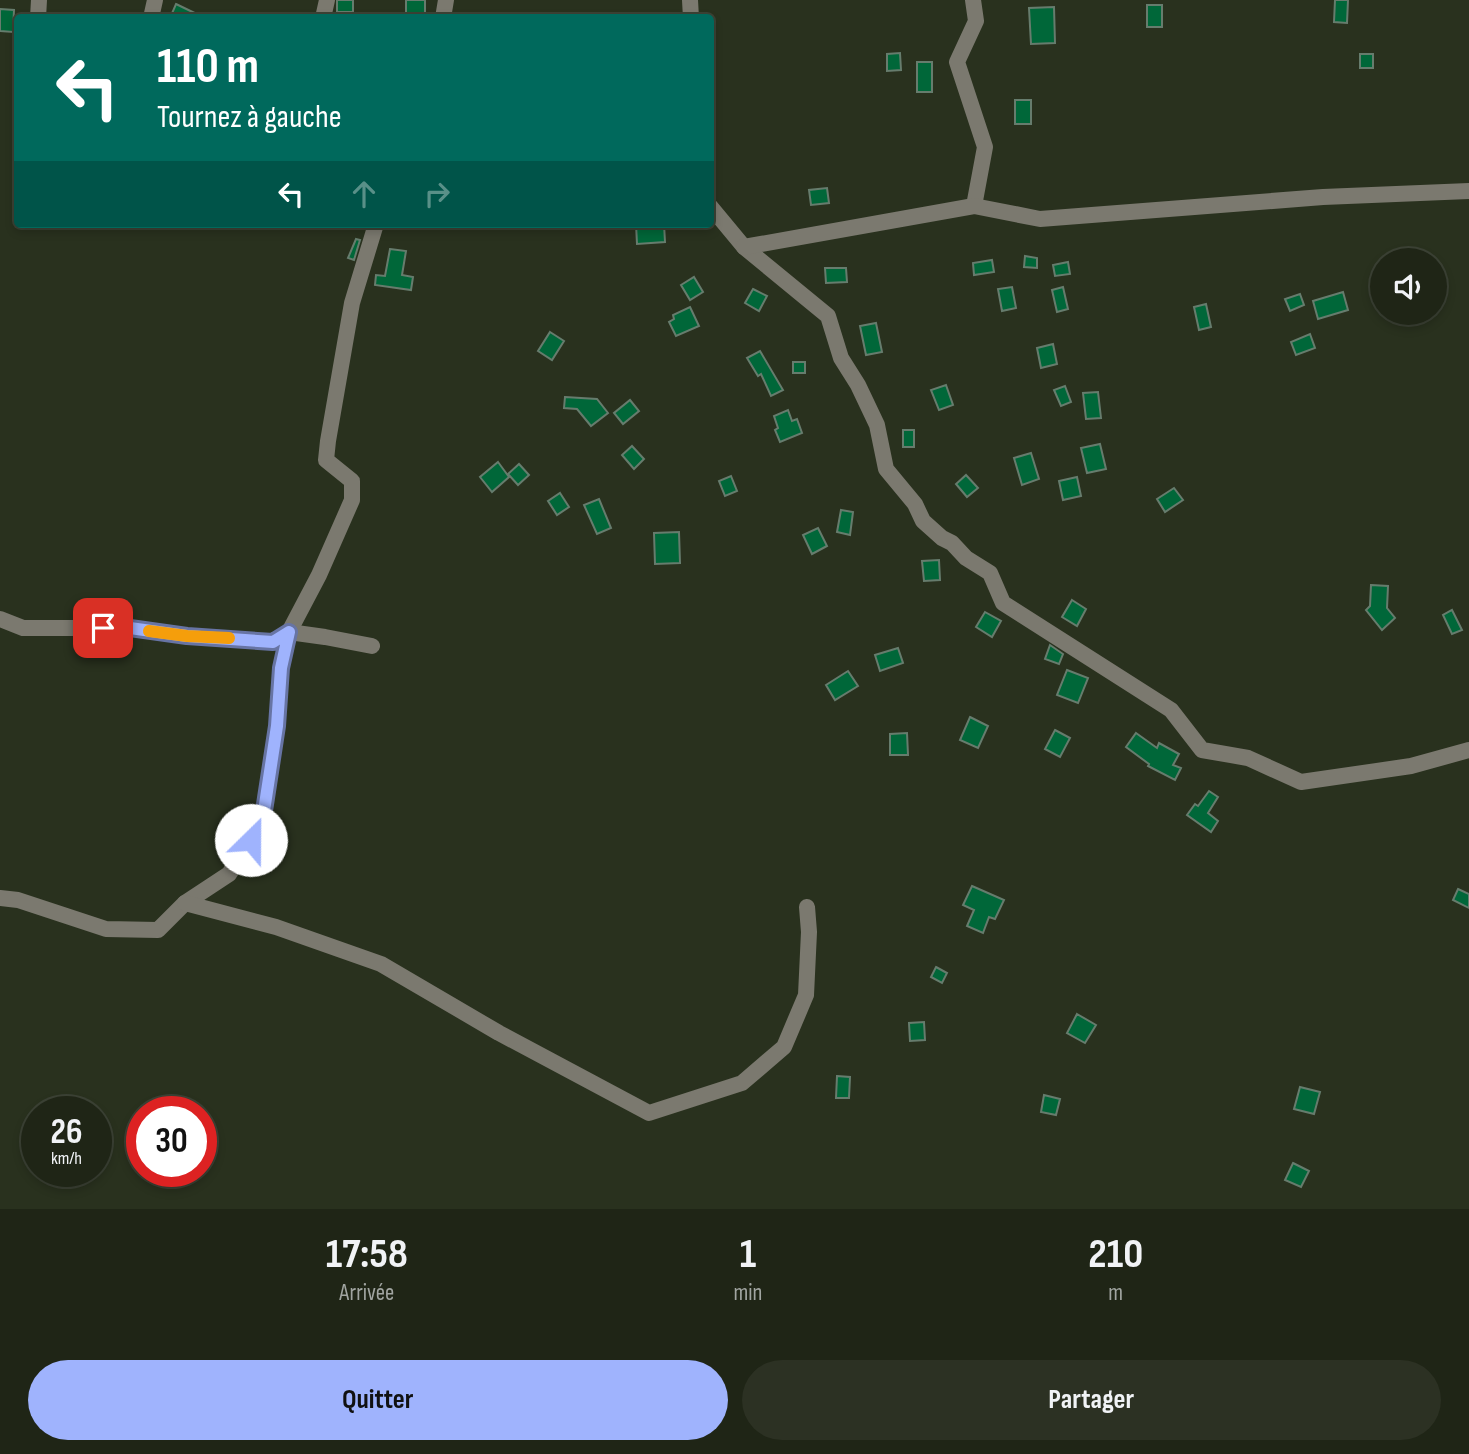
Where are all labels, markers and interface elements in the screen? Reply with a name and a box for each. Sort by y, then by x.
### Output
text: 110 m [157,38,259,97]
icon: left [42,42,133,133]
text: Tournez à gauche [157,98,342,137]
icon: left [272,175,310,213]
icon: ahead [345,175,383,213]
icon: right [418,175,456,213]
map controls [1370,248,1447,325]
button: sound [1370,248,1447,325]
pin [73,598,133,658]
icon: arrive [84,609,122,647]
position arrow [214,803,288,877]
speed limit sign: 30 [126,1096,217,1187]
text: 26 [51,1111,82,1154]
text: km/h [51,1148,82,1169]
text: 17:58 [326,1229,408,1280]
text: 1 [740,1229,756,1280]
text: 210 [1088,1229,1143,1280]
text: Arrivée [339,1279,394,1307]
text: min [734,1279,762,1307]
text: m [1108,1279,1123,1307]
button: Quitter [28,1360,728,1440]
button: Partager [742,1360,1441,1440]

